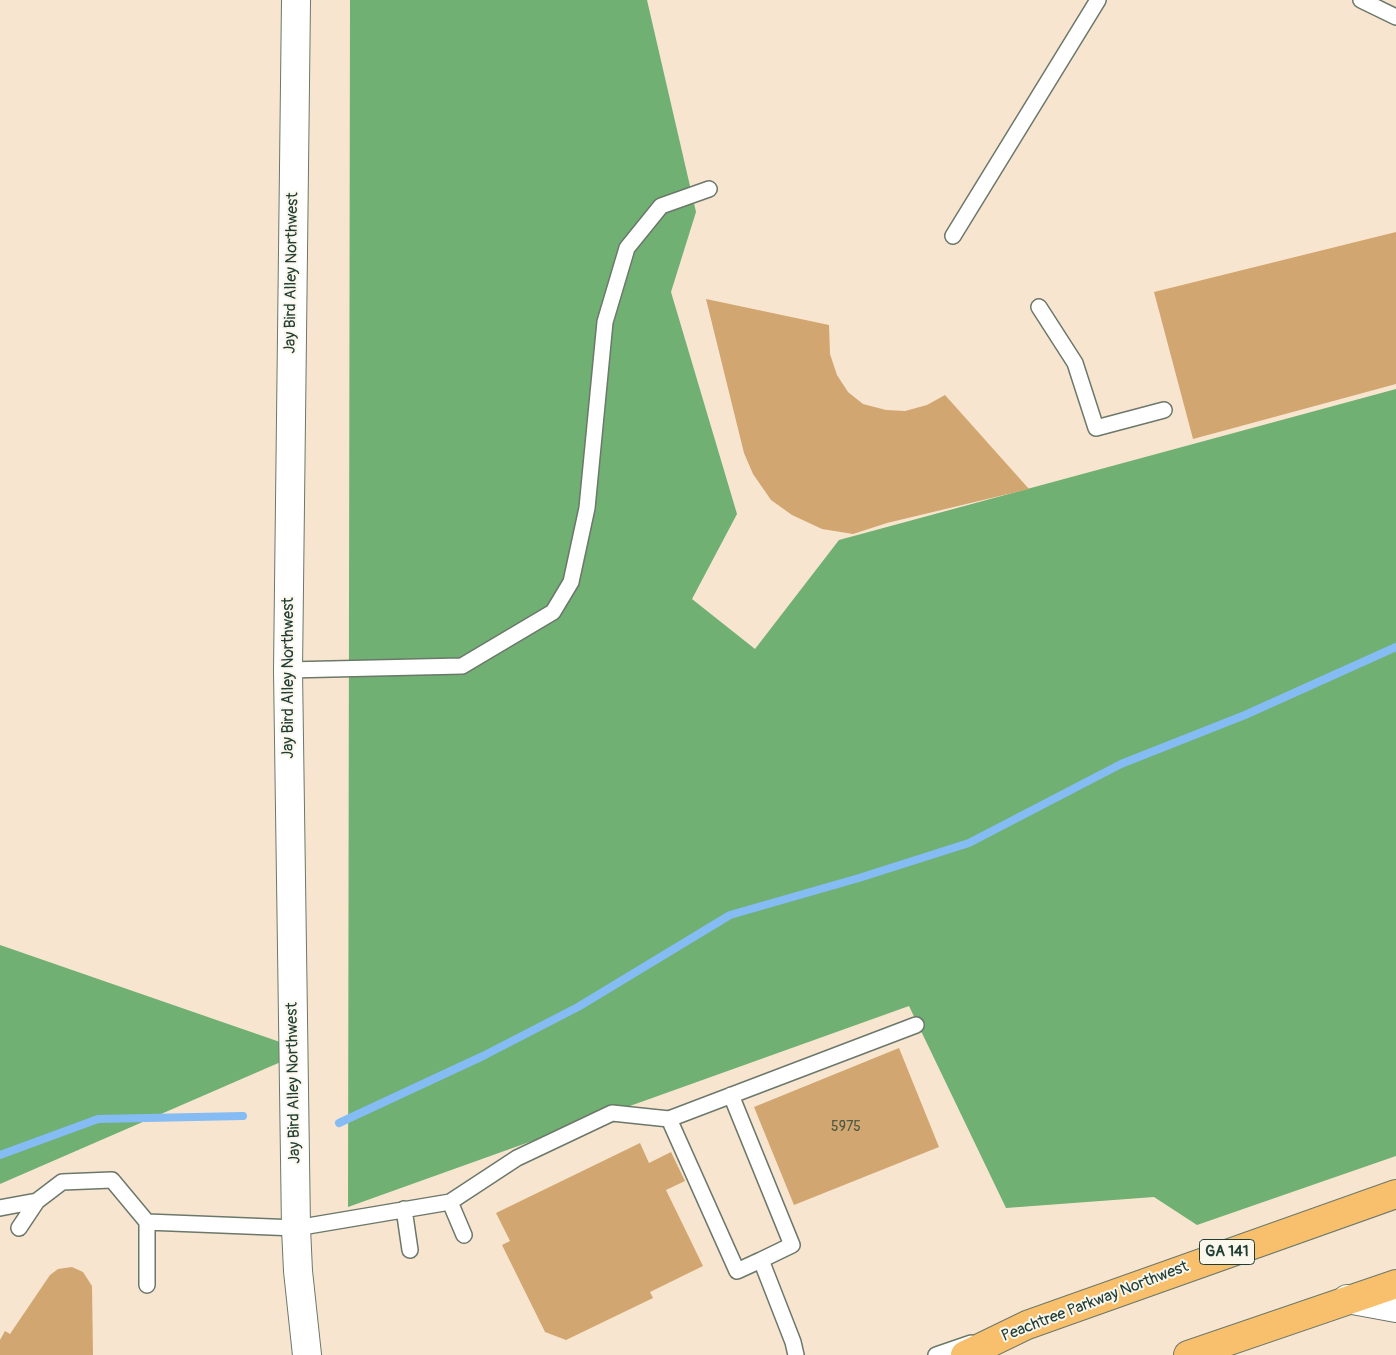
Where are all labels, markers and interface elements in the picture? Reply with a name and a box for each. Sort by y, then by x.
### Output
street label: Jay Bird Alley Northwest [281,192,303,354]
street label: Jay Bird Alley Northwest [279,597,299,759]
street label: Jay Bird Alley Northwest [283,1002,305,1164]
house number: 5975 [831,1119,861,1135]
road number: GA 141 [1200,1240,1254,1264]
street label: Peachtree Parkway Northwest [999,1257,1191,1347]

